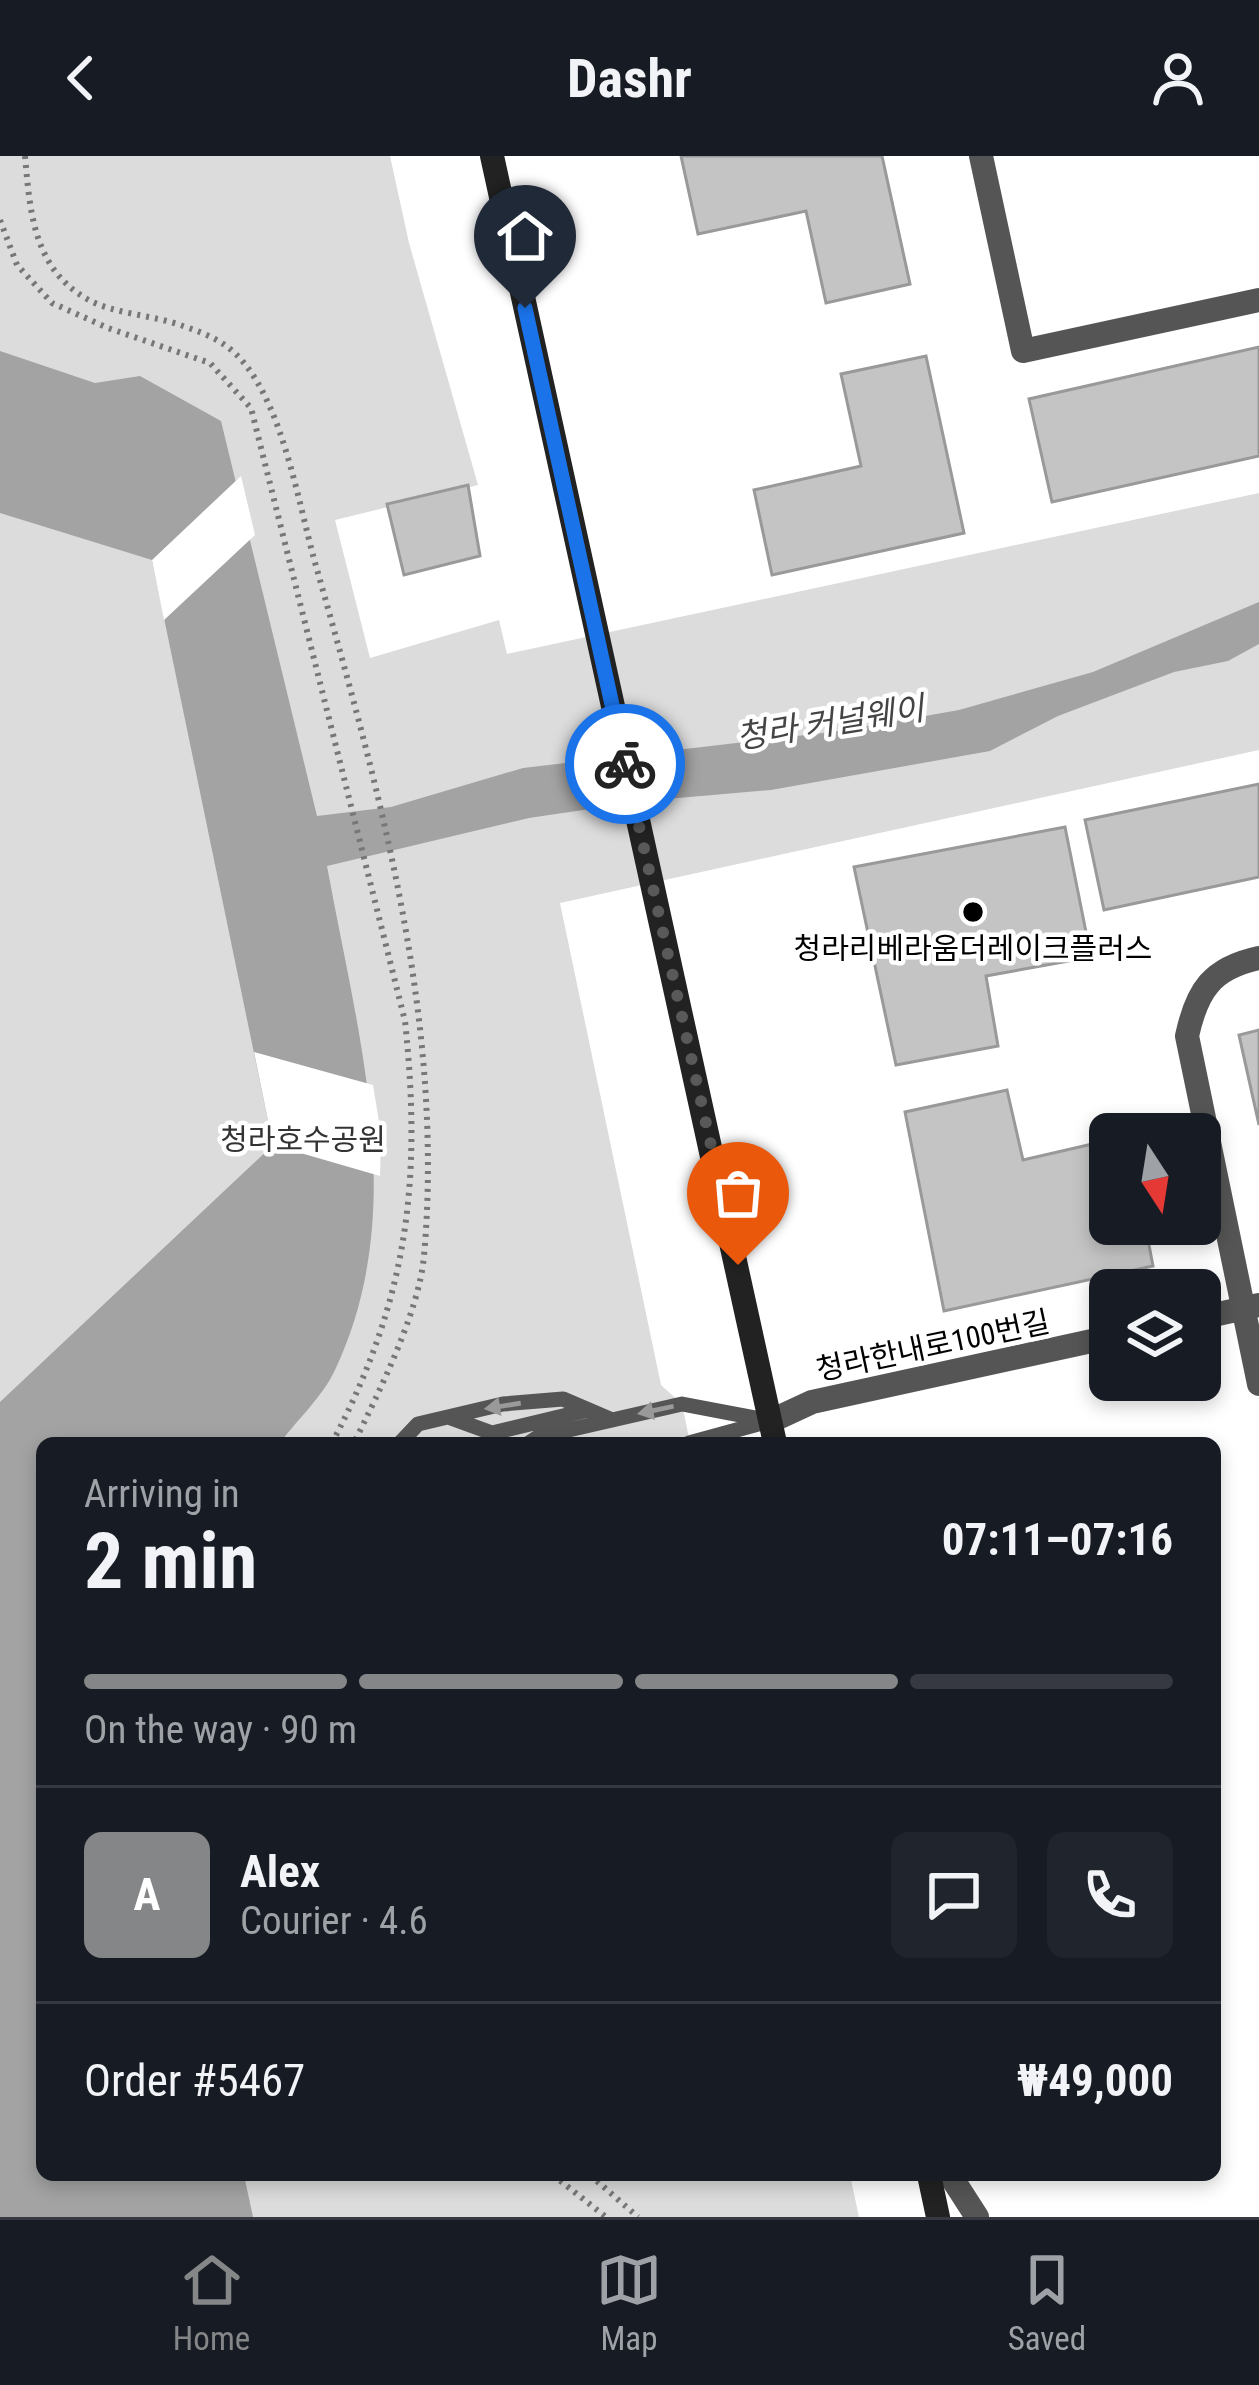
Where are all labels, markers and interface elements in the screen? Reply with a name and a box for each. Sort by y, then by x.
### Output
icon: back [48,45,114,111]
icon: person [1145,45,1211,111]
text: Dashr [567,47,692,110]
pin [474,185,576,308]
icon: home [492,203,558,269]
water label: 청라 커널웨이 [733,688,929,757]
courier [565,704,685,824]
icon: bike [592,731,658,797]
marker: 청라리베라움더레이크플러스 [960,899,986,925]
place label: 청라리베라움더레이크플러스 [794,931,1152,966]
north arrow [1089,1113,1221,1245]
map controls [1089,1113,1221,1401]
park label: 청라호수공원 [220,1122,386,1157]
pin [687,1142,789,1265]
icon: bag [705,1160,771,1226]
button: layers [1089,1269,1221,1401]
street label: 청라한내로100번길 [813,1304,1053,1387]
one-way arrow [484,1397,522,1415]
one-way arrow [637,1401,675,1420]
text: Arriving in [84,1471,240,1517]
text: 07:11–07:16 [942,1513,1173,1566]
text: 2 min [84,1516,257,1607]
text: On the way · 90 m [84,1707,357,1753]
button: chat [891,1832,1017,1958]
button: phone [1047,1832,1173,1958]
text: Alex [240,1845,320,1898]
text: A [134,1868,160,1921]
text: Courier · 4.6 [240,1898,428,1944]
text: Order #5467 [84,2054,305,2107]
text: ₩49,000 [1017,2054,1173,2107]
tab: Home [173,2247,250,2358]
tab: Map [596,2247,662,2358]
tab: Saved [1008,2247,1086,2358]

